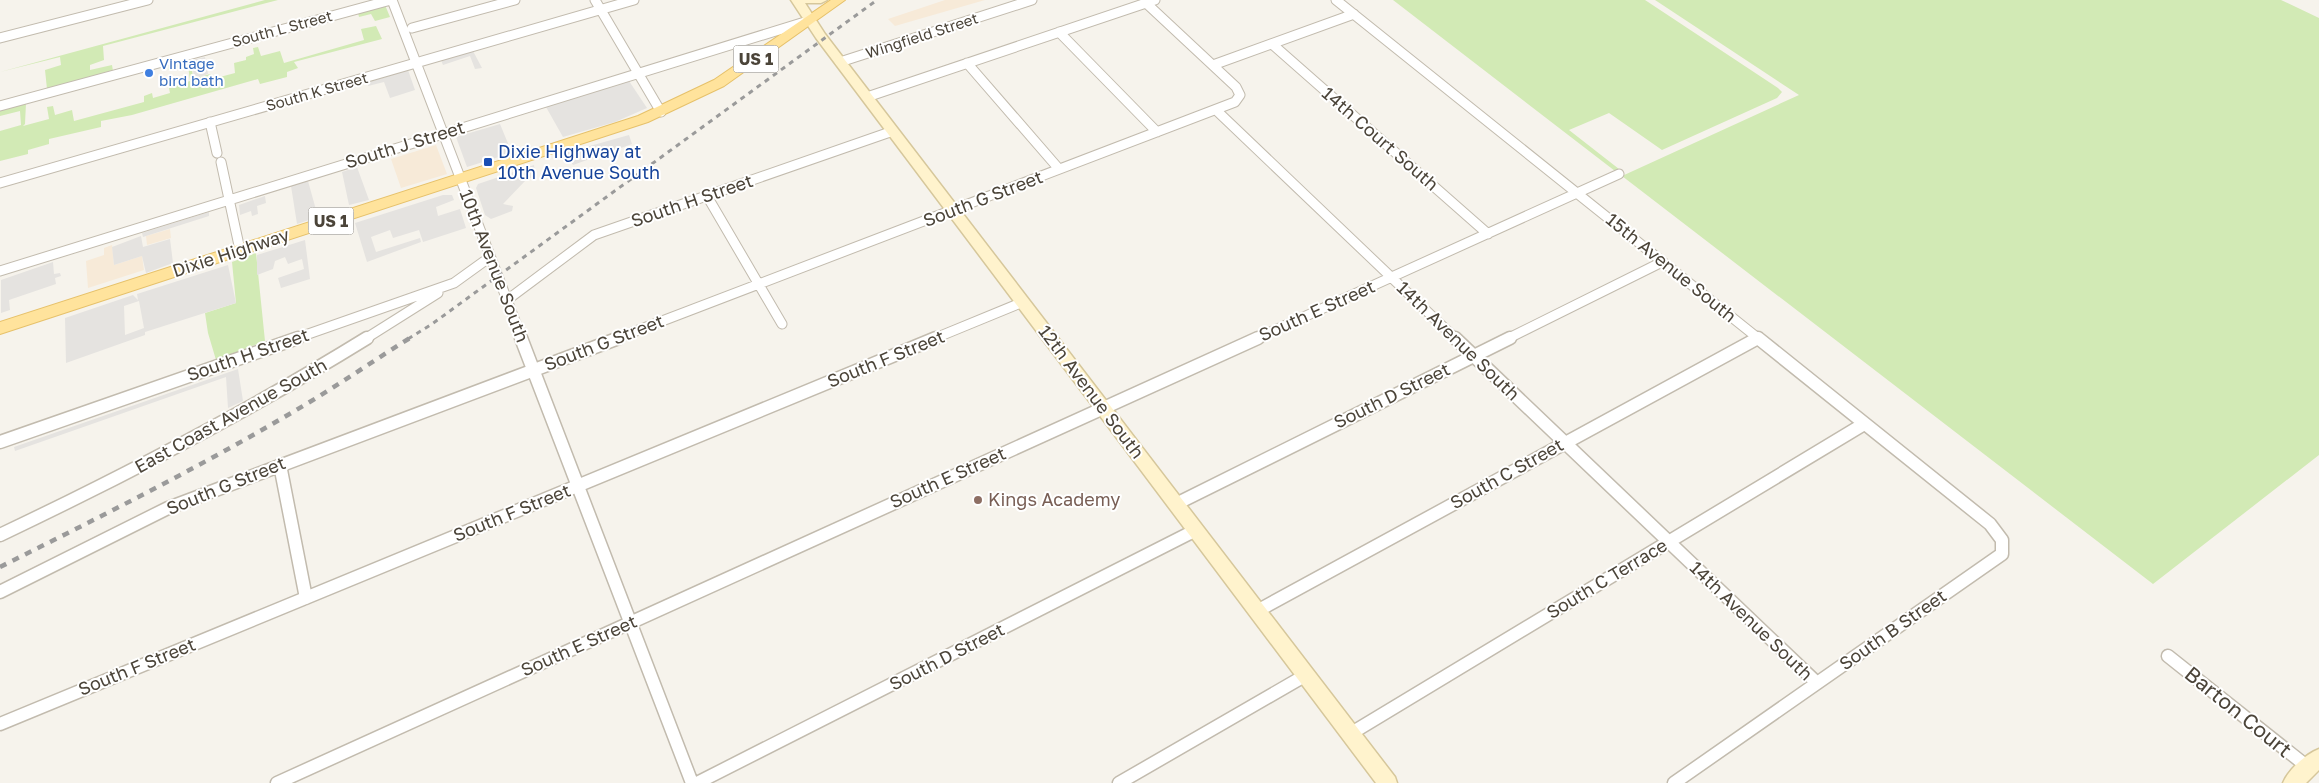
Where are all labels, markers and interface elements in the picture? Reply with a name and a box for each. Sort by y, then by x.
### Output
street label: South L Street [229,6,334,50]
street label: Wingfield Street [863,8,980,62]
road number: US 1 [734,46,778,72]
place label: Vintage bird bath [159,54,224,89]
marker: Vintage bird bath [143,67,155,79]
street label: South K Street [264,68,370,114]
street label: 14th Court South [1318,82,1443,195]
street label: South J Street [342,115,467,173]
place label: Dixie Highway at 10th Avenue South [498,140,660,183]
marker: Dixie Highway at 10th Avenue South [482,156,494,168]
street label: South G Street [920,165,1046,231]
street label: South H Street [628,169,756,231]
street label: 10th Avenue South [456,186,534,345]
road number: US 1 [308,208,354,235]
street label: 15th Avenue South [1602,208,1741,327]
street label: Dixie Highway [169,223,292,281]
street label: South E Street [1255,275,1378,346]
street label: 14th Avenue South [1393,276,1525,404]
street label: South G Street [541,309,667,375]
street label: 12th Avenue South [1034,320,1149,462]
street label: South H Street [184,323,312,385]
street label: South F Street [824,325,947,392]
street label: East Coast Avenue South [131,353,330,477]
street label: South D Street [1330,358,1453,433]
street label: South C Street [1446,433,1567,513]
street label: South E Street [886,442,1009,513]
street label: South G Street [163,451,288,519]
street label: South F Street [450,479,573,546]
place label: Kings Academy [988,488,1120,510]
marker: Kings Academy [972,494,984,506]
street label: South C Terrace [1542,533,1671,623]
street label: 14th Avenue South [1686,556,1818,684]
street label: South B Street [1835,584,1950,674]
street label: South E Street [517,610,640,681]
street label: South D Street [885,618,1008,695]
street label: South F Street [75,633,198,700]
street label: Barton Court [2180,660,2297,762]

